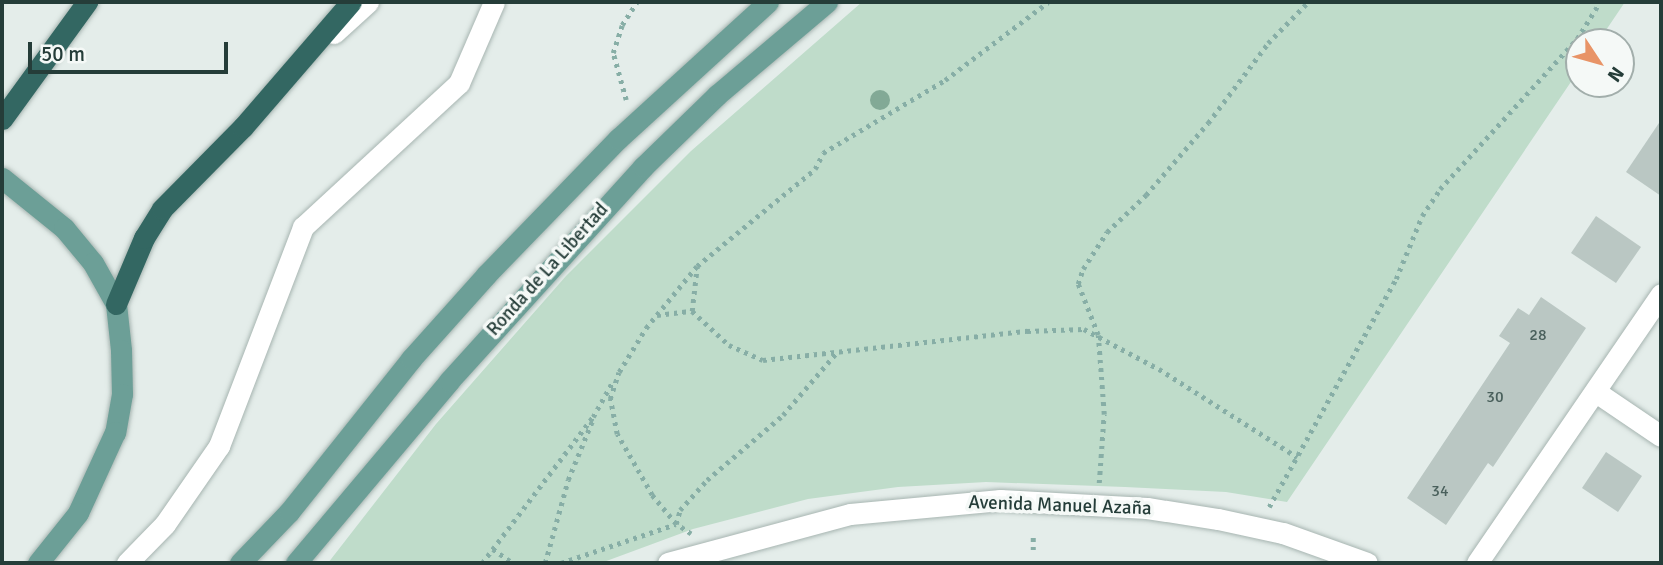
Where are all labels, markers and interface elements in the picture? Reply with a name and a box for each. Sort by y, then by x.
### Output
scale bar [32,28,231,72]
north arrow [1565,28,1635,98]
text: 50 m [41,41,85,67]
text: N [1602,62,1629,87]
street label: Ronda de La Libertad [482,199,614,341]
house number: 28 [1529,325,1547,345]
house number: 30 [1486,387,1504,407]
house number: 34 [1431,481,1449,501]
street label: Avenida Manuel Azaña [968,491,1152,521]

